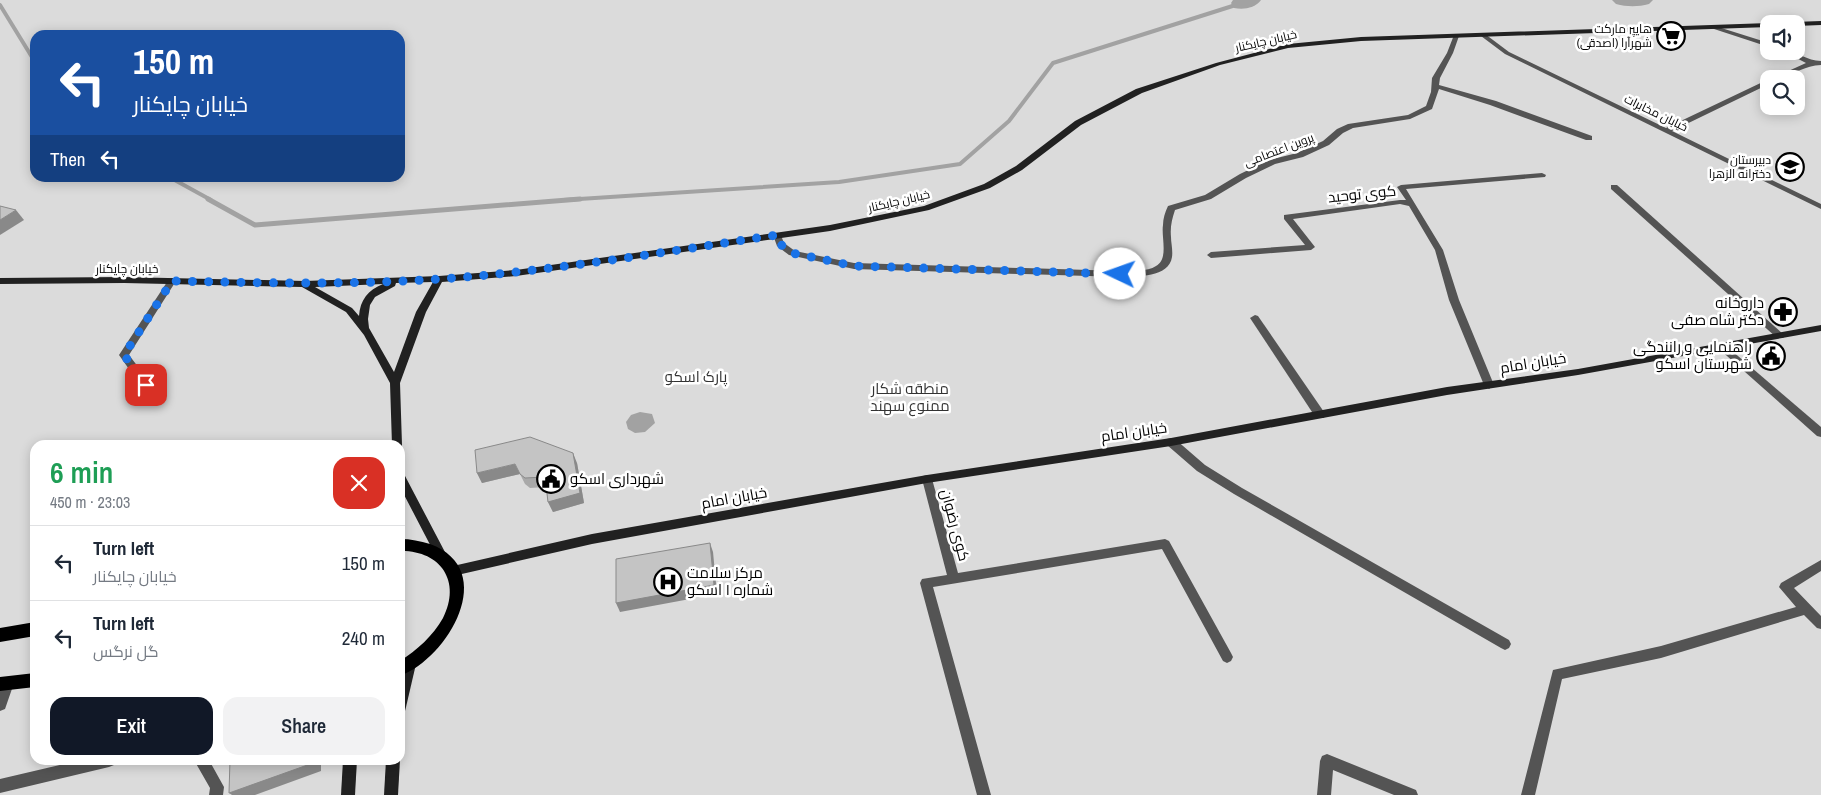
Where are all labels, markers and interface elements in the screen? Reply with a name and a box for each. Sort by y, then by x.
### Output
map controls [1760,15,1805,115]
button: sound [1760,15,1805,60]
place label: هایپر مارکت شهرآرا (اصدقی) [1577,21,1652,51]
supermarket icon: هایپر مارکت شهرآرا (اصدقی) [1656,21,1686,51]
street label: خیابان چایکنار [1233,26,1299,57]
text: 150 m [133,38,214,85]
icon: left [50,50,115,115]
button: search [1760,70,1805,115]
text: خیابان چایکنار [133,89,248,119]
street label: خیابان مخابرات [1621,91,1691,135]
street label: پروین اعتصامی [1242,129,1317,172]
icon: left [96,145,124,173]
text: Then [50,146,86,172]
place label: دبیرستان دخترانه الزهرا [1709,152,1771,182]
school or university icon: دبیرستان دخترانه الزهرا [1775,152,1805,182]
street label: کوی توحید [1327,179,1397,208]
street label: خیابان چایکنار [866,186,932,217]
position arrow [1093,247,1145,299]
street label: خیابان چایکنار [95,261,158,278]
place label: داروخانه دکتر شاه صفی [1671,292,1764,330]
pharmacy icon: داروخانه دکتر شاه صفی [1768,297,1798,327]
place label: راهنمایی و رانندگی شهرستان اسکو [1633,336,1752,374]
public building icon: راهنمایی و رانندگی شهرستان اسکو [1756,341,1786,371]
street label: خیابان امام [1498,347,1567,378]
pin [125,364,167,406]
park label: پارک اسکو [665,366,727,387]
icon: arrive [132,371,160,399]
park label: منطقه شکار ممنوع سهند [870,378,950,417]
street label: خیابان امام [1100,416,1168,447]
text: 6 min [50,452,113,492]
button: close [333,457,385,509]
public building icon: شهرداری اسکو [536,464,566,494]
place label: شهرداری اسکو [570,468,664,489]
street label: خیابان امام [699,481,768,514]
street label: کوی رضوان [936,486,975,563]
text: 450 m · 23:03 [50,491,130,513]
text: Turn left [93,535,154,561]
icon: left [50,549,78,577]
text: 150 m [342,550,385,576]
place label: مرکز سلامت شماره ۱ اسکو [687,562,773,600]
text: خیابان چایکنار [93,565,177,587]
hospital icon: مرکز سلامت شماره ۱ اسکو [653,567,683,597]
text: Turn left [93,610,154,636]
icon: left [50,624,78,652]
text: 240 m [342,625,385,651]
text: گل نرگس [93,640,158,662]
button: Exit [50,697,213,755]
button: Share [223,697,385,755]

